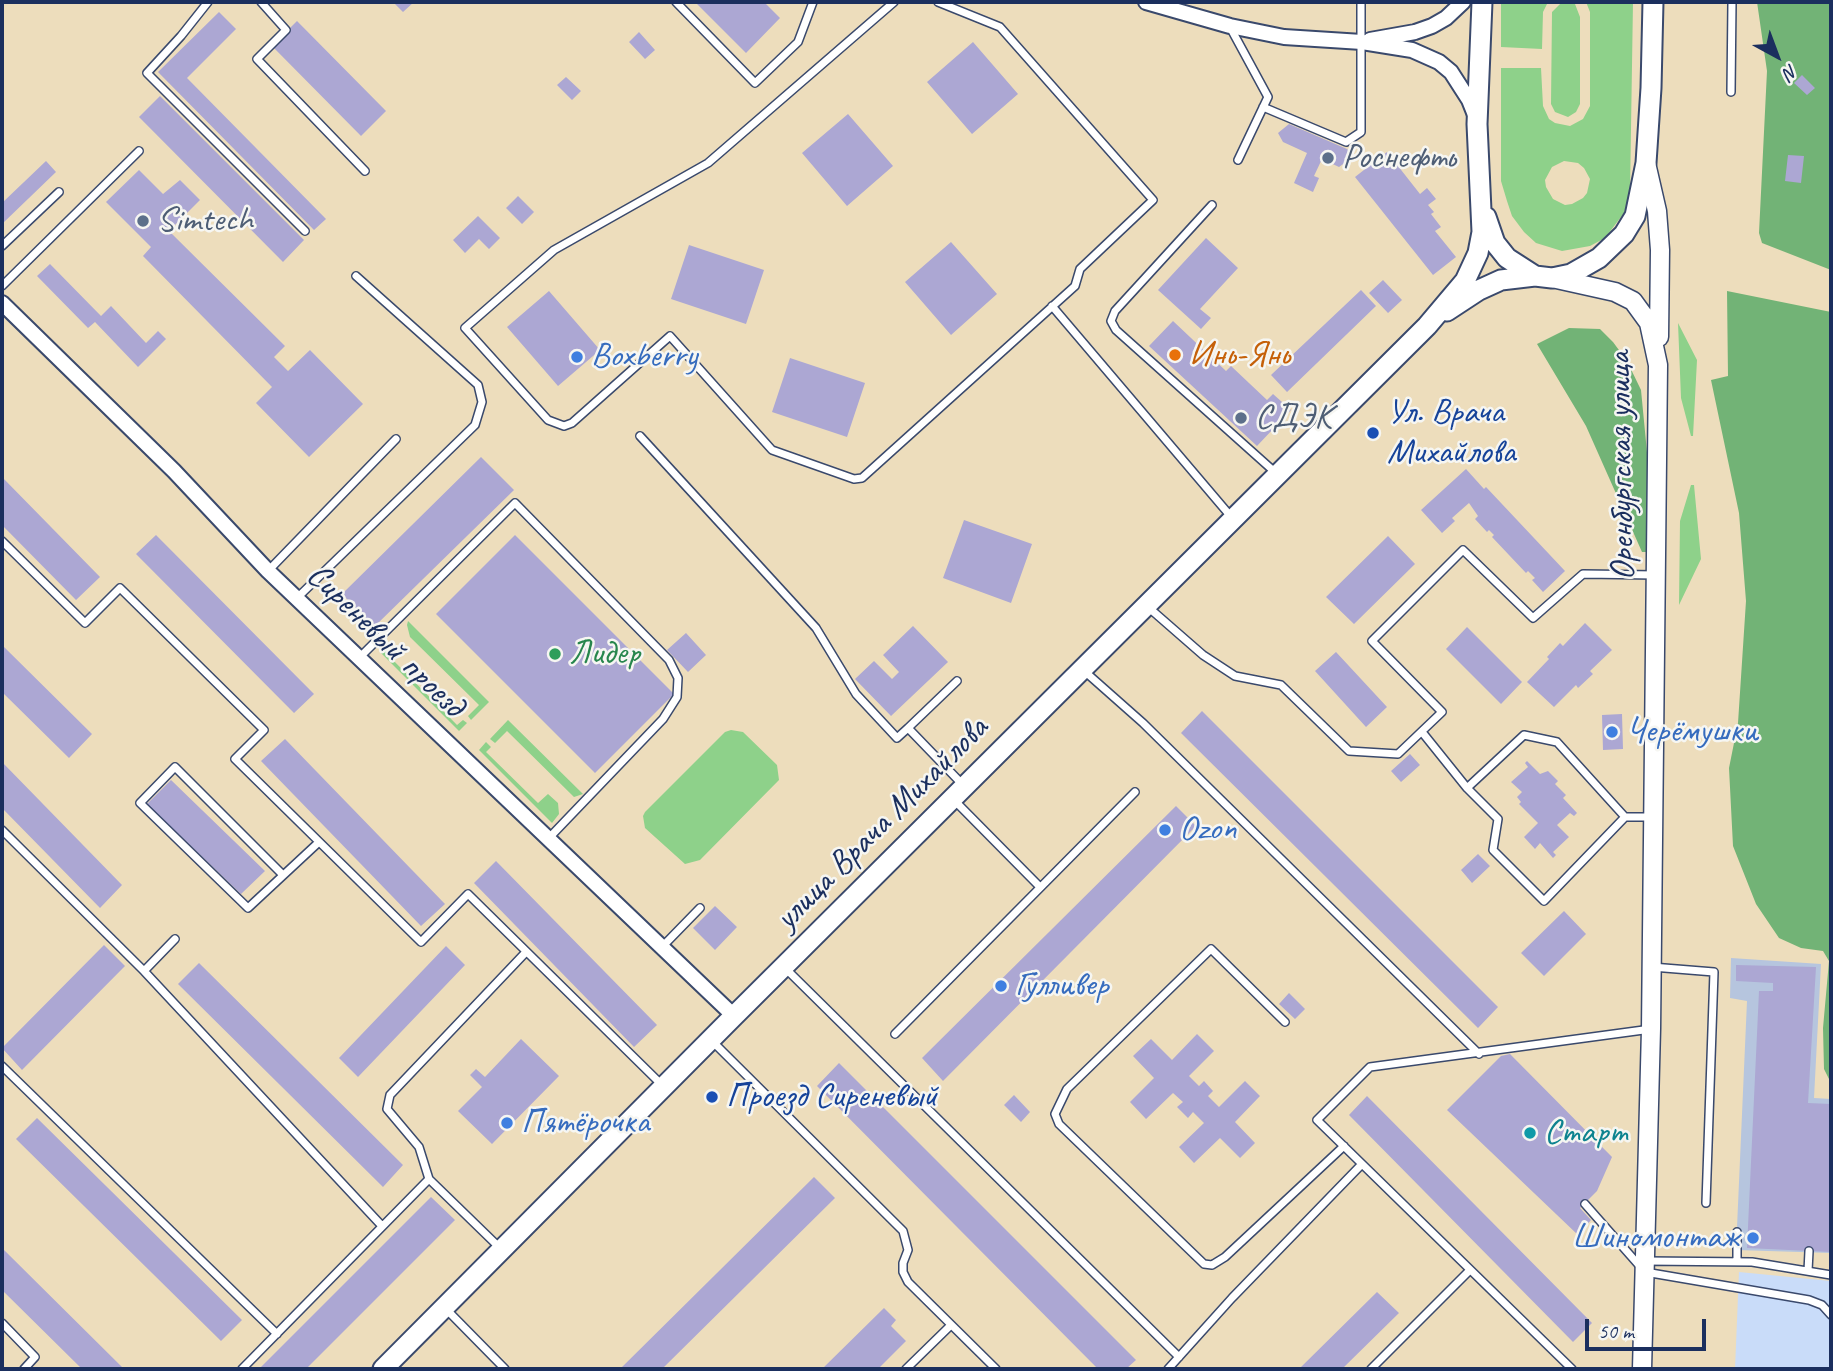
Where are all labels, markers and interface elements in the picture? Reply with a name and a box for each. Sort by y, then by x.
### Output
north arrow [1742,21,1812,91]
text: N [1778,59,1803,85]
place label: Роснефть [1342,137,1455,179]
marker: Роснефть [1320,150,1336,166]
place label: Simtech [157,200,253,242]
marker: Simtech [135,213,151,229]
place label: Инь-Янь [1189,334,1289,376]
place label: Boxberry [591,336,697,378]
marker: Инь-Янь [1167,347,1183,363]
marker: Boxberry [569,349,585,365]
street label: Оренбургская улица [1599,351,1645,581]
place label: Ул. Врача Михайлова [1387,392,1515,474]
place label: СДЭК [1255,397,1332,439]
marker: СДЭК [1233,410,1249,426]
marker: Ул. Врача Михайлова [1365,425,1381,441]
street label: Сиреневый проезд [297,555,473,727]
place label: Лидер [569,633,640,675]
marker: Лидер [547,646,563,662]
street label: улица Врача Михайлова [766,708,998,940]
place label: Черёмушки [1626,711,1758,753]
marker: Черёмушки [1604,724,1620,740]
place label: Ozon [1179,809,1237,851]
marker: Ozon [1157,822,1173,838]
place label: Гулливер [1015,965,1109,1007]
marker: Гулливер [993,978,1009,994]
place label: Проезд Сиреневый [726,1076,937,1118]
marker: Проезд Сиреневый [704,1089,720,1105]
place label: Пятёрочка [521,1102,649,1144]
place label: Старт [1544,1112,1628,1154]
marker: Пятёрочка [499,1115,515,1131]
marker: Старт [1522,1125,1538,1141]
place label: Шиномонтаж [1572,1217,1739,1259]
marker: Шиномонтаж [1745,1230,1761,1246]
scale bar [1588,1304,1709,1348]
text: 50 m [1598,1318,1634,1344]

